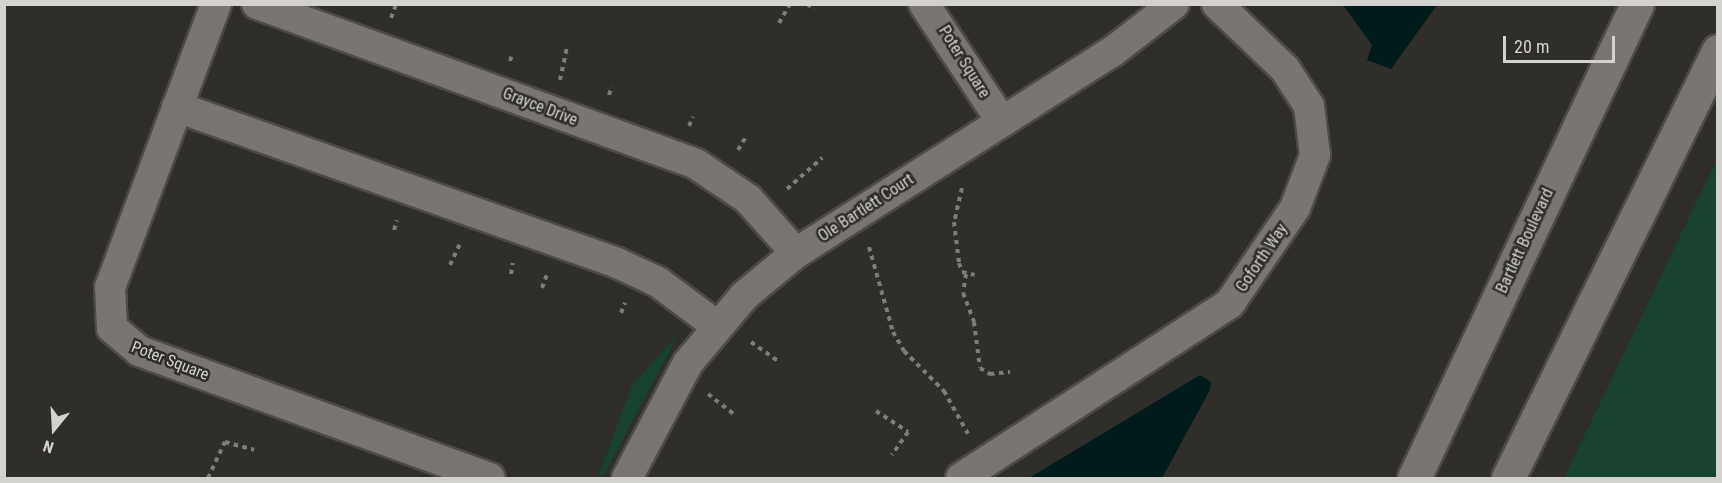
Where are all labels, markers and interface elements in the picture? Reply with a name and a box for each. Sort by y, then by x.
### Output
street label: Poter Square [934,22,994,102]
scale bar [1506,24,1618,62]
text: 20 m [1514,36,1549,57]
street label: Grayce Drive [500,84,580,130]
street label: Ole Bartlett Court [815,170,917,246]
street label: Bartlett Boulevard [1492,186,1558,296]
street label: Goforth Way [1232,220,1292,296]
street label: Poter Square [129,337,211,385]
north arrow [24,399,84,459]
text: N [41,436,56,457]

